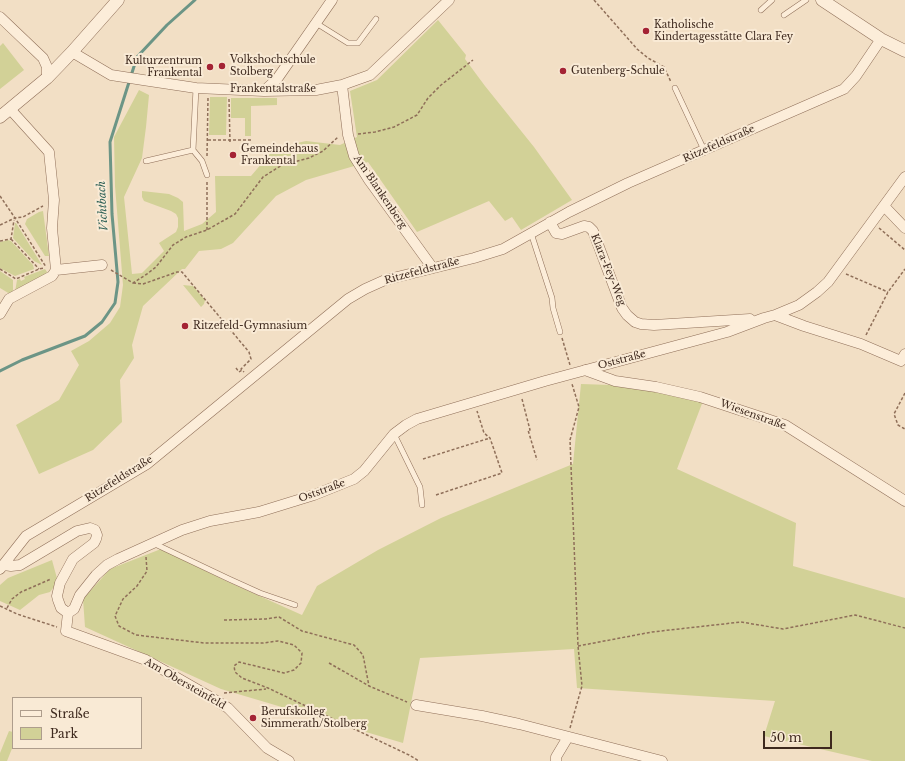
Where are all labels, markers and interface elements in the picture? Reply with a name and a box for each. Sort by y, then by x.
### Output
place label: Katholische Kindertagesstätte Clara Fey [654,19,793,42]
marker: Katholische Kindertagesstätte Clara Fey [641,26,651,36]
place label: Volkshochschule Stolberg [230,54,316,78]
place label: Kulturzentrum Frankental [125,55,202,78]
marker: Volkshochschule Stolberg [217,61,227,71]
marker: Kulturzentrum Frankental [205,62,215,72]
place label: Gutenberg-Schule [571,65,665,77]
marker: Gutenberg-Schule [558,66,568,76]
street label: Frankentalstraße [230,83,316,95]
street label: Ritzefeldstraße [681,123,757,165]
place label: Gemeindehaus Frankental [241,143,318,166]
marker: Gemeindehaus Frankental [228,150,238,160]
street label: Am Blankenberg [351,153,409,231]
water label: Vichtbach [95,181,111,231]
street label: Klara-Fey-Weg [588,232,628,308]
street label: Ritzefeldstraße [383,255,461,287]
place label: Ritzefeld-Gymnasium [193,320,307,332]
marker: Ritzefeld-Gymnasium [180,321,190,331]
street label: Oststraße [597,348,647,372]
street label: Wiesenstraße [718,398,788,432]
street label: Ritzefeldstraße [83,453,155,505]
street label: Oststraße [297,477,347,505]
street label: Am Obersteinfeld [142,656,228,712]
legend [12,697,142,749]
text: Straße [50,706,90,721]
place label: Berufskolleg Simmerath/Stolberg [261,706,367,730]
marker: Berufskolleg Simmerath/Stolberg [248,713,258,723]
scale bar [765,723,834,749]
text: Park [50,726,78,741]
text: 50 m [770,730,802,745]

